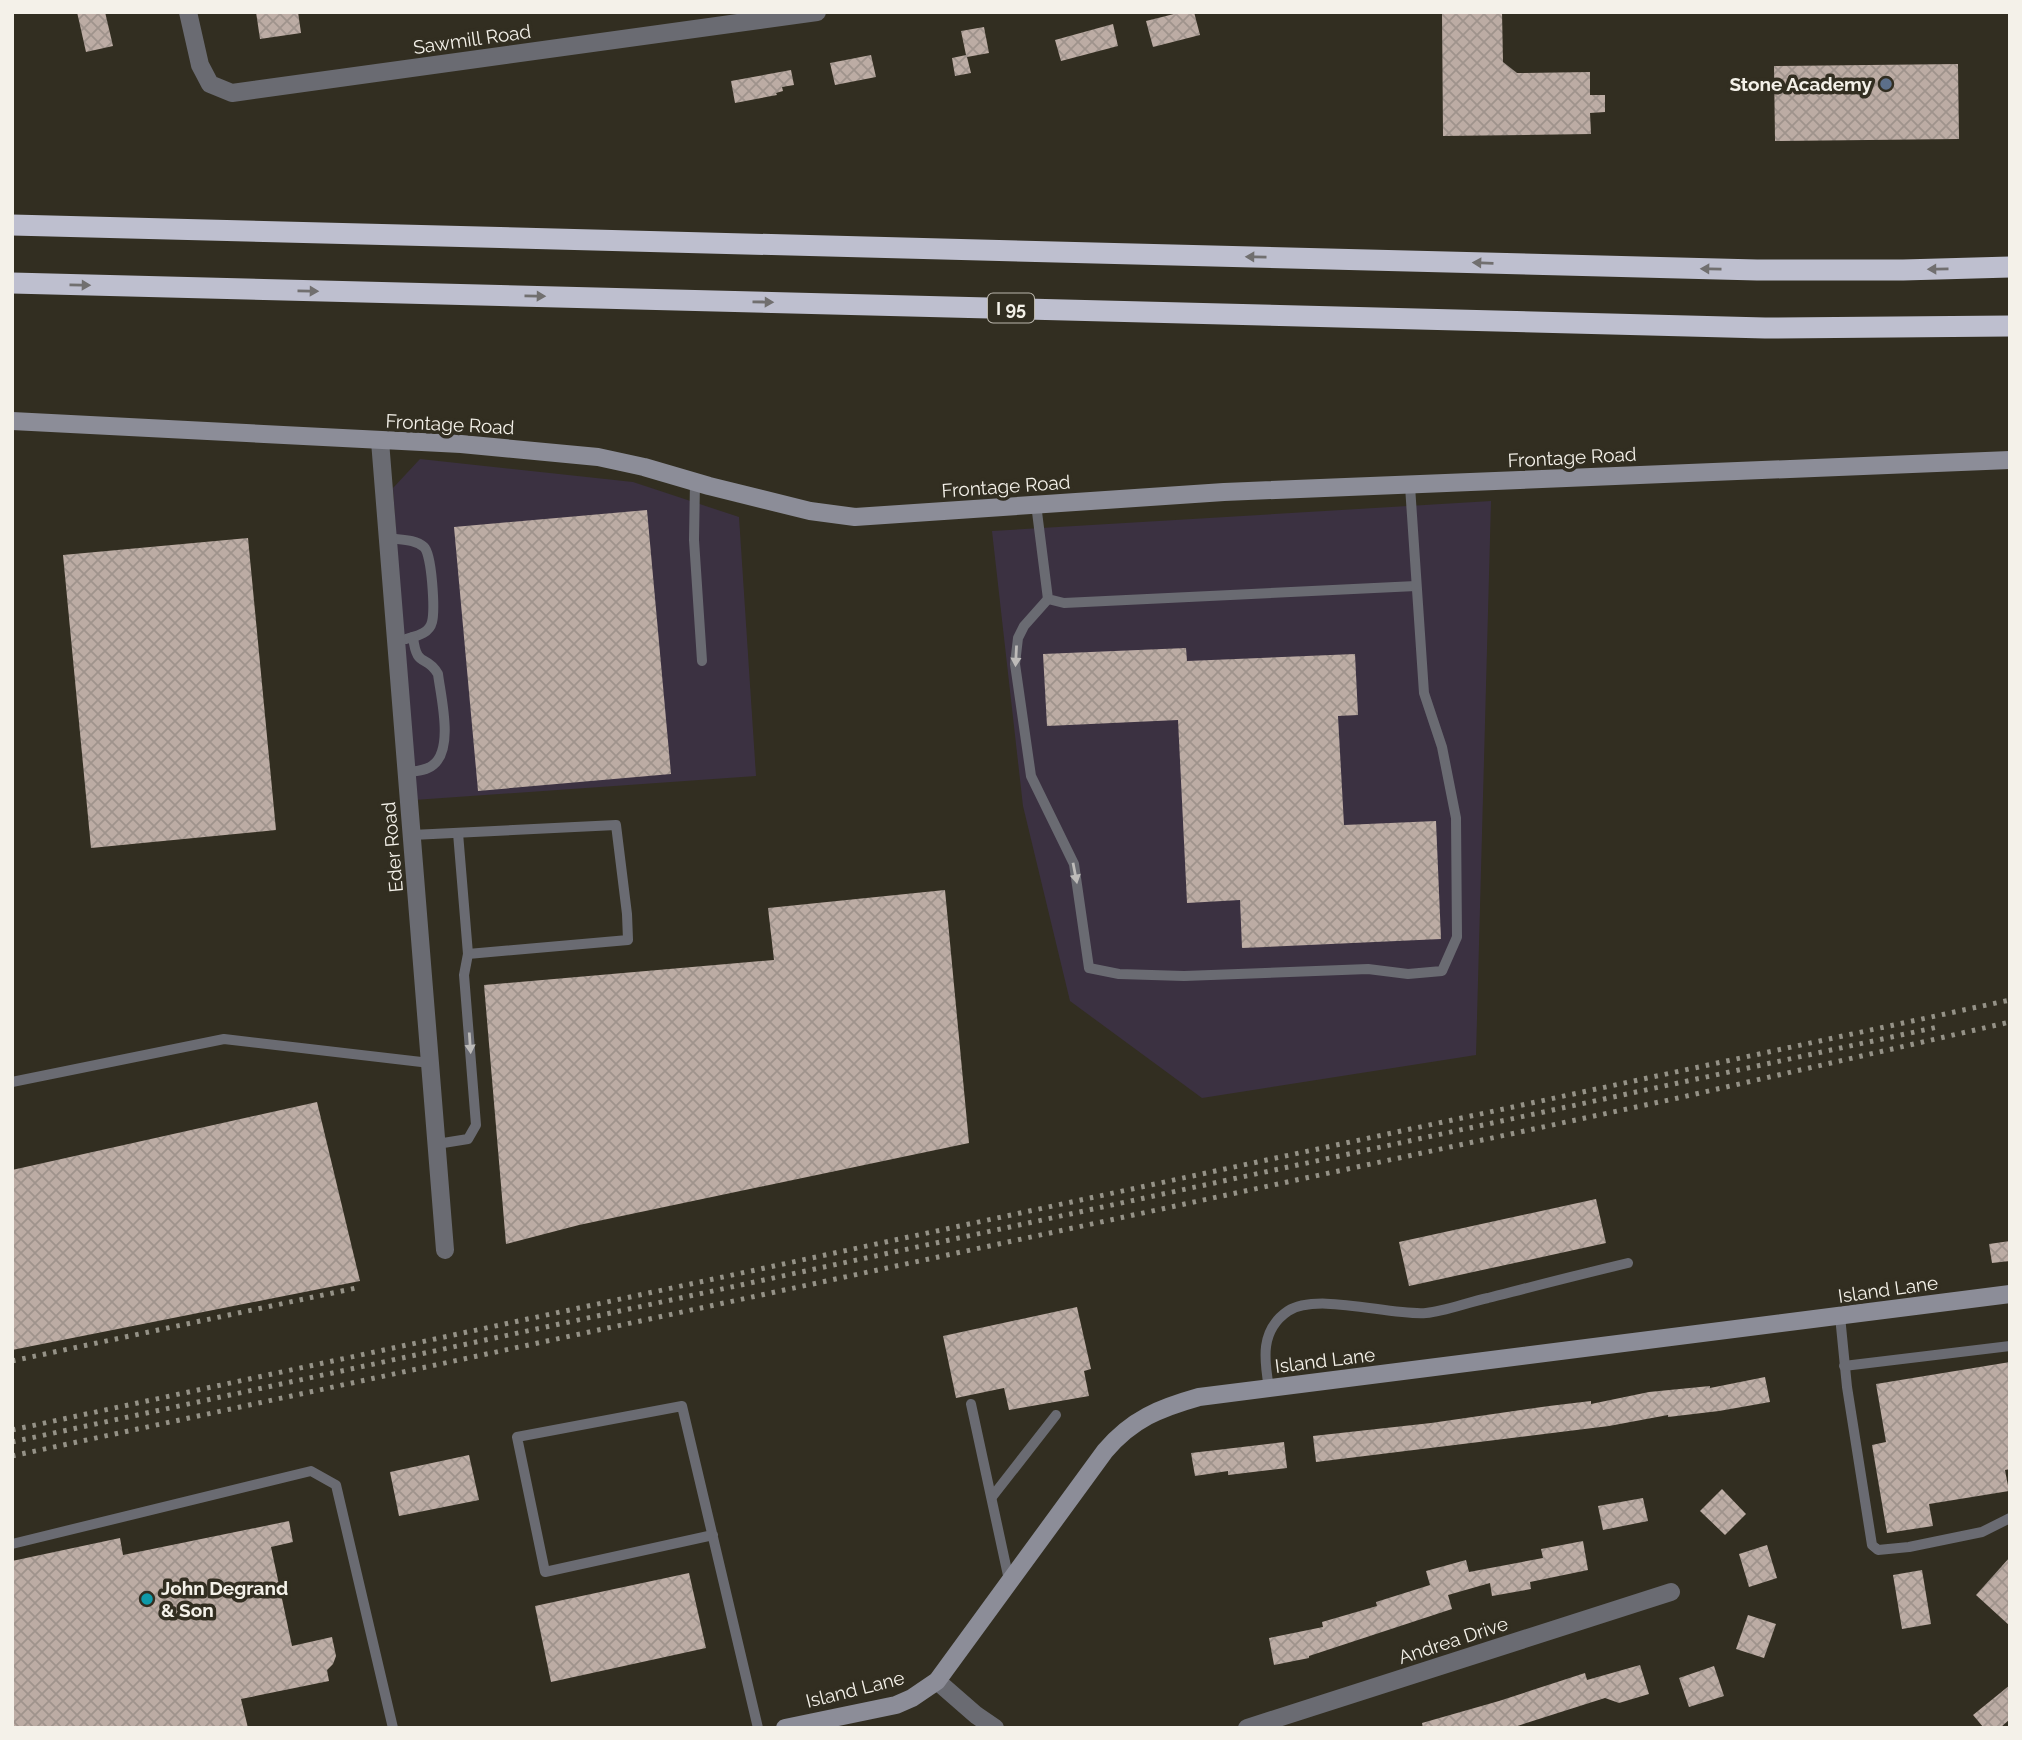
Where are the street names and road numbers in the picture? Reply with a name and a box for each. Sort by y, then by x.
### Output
street label: Sawmill Road [412,20,532,58]
road number: I 95 [988,294,1034,322]
street label: Frontage Road [385,410,515,438]
street label: Frontage Road [1507,443,1637,471]
street label: Frontage Road [941,471,1071,501]
street label: Eder Road [377,801,407,893]
street label: Island Lane [1837,1271,1939,1307]
street label: Island Lane [1274,1343,1376,1377]
street label: Andrea Drive [1395,1612,1511,1668]
street label: Island Lane [803,1666,907,1712]

